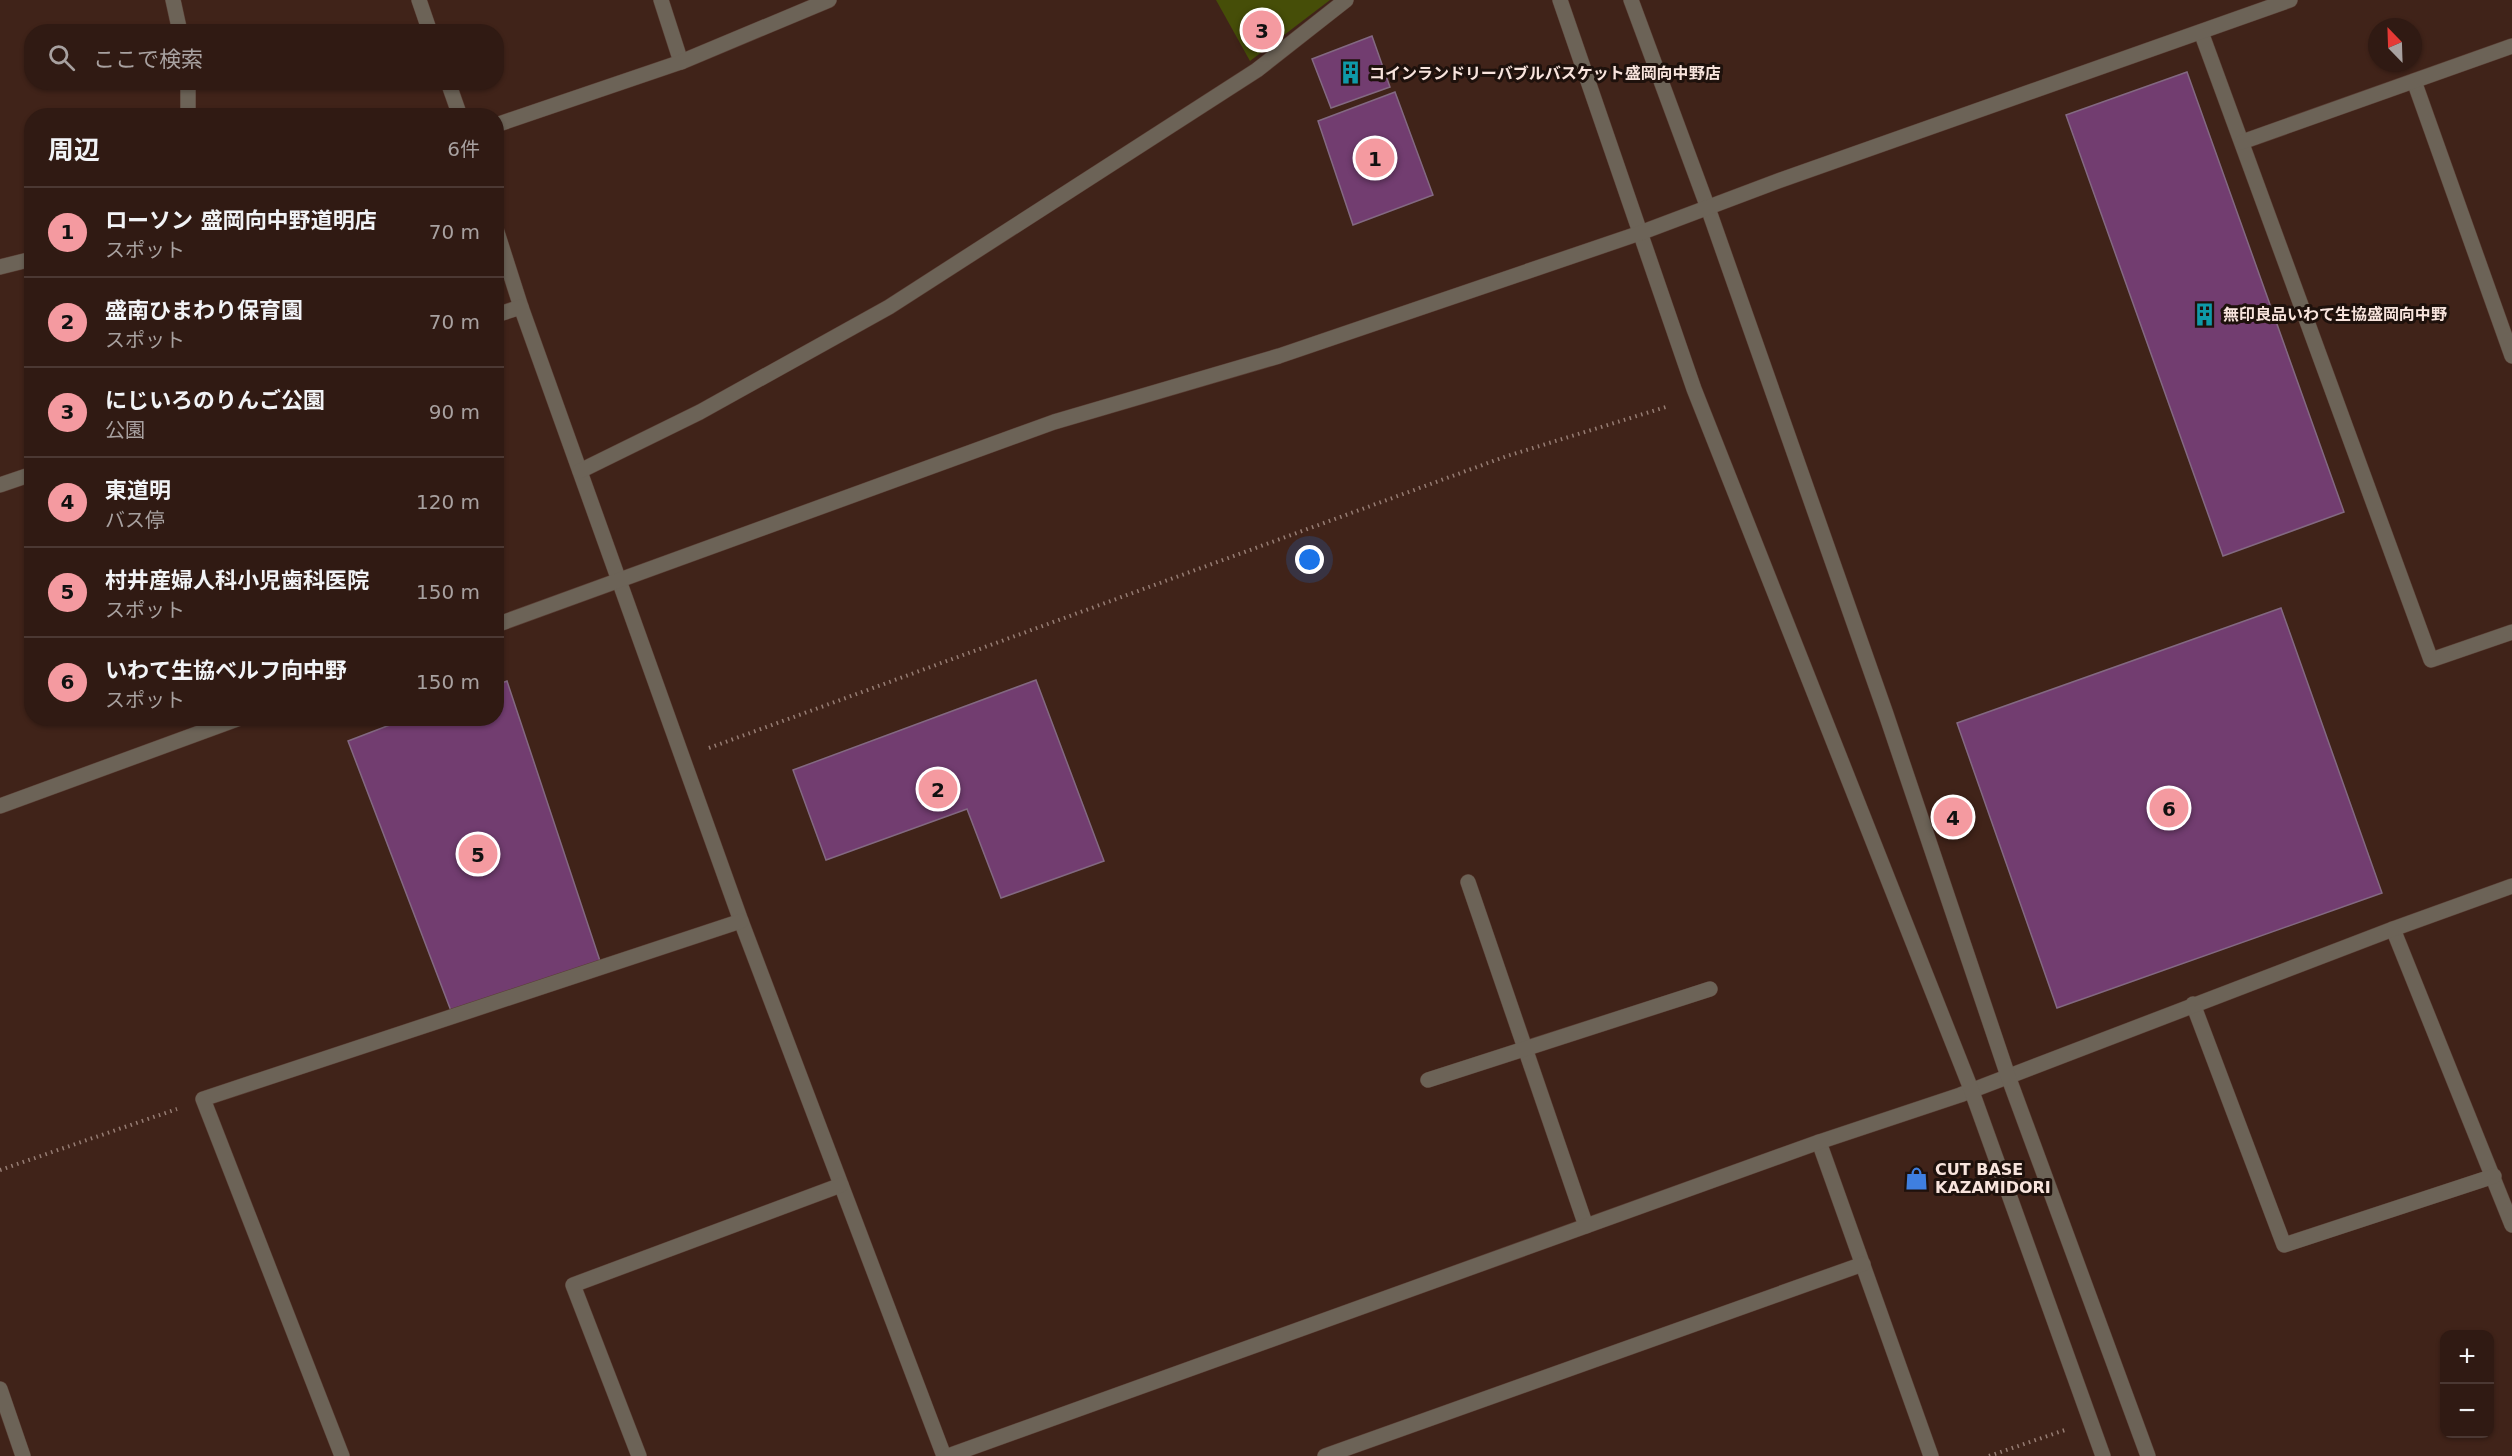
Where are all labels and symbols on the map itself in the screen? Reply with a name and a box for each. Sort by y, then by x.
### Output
pin: 3 [1242,8,1282,52]
north arrow [2368,18,2422,72]
building icon: コインランドリーバブルバスケット盛岡向中野店 [1338,60,1364,86]
place label: コインランドリーバブルバスケット盛岡向中野店 [1369,64,1721,83]
pin: 1 [1356,136,1394,180]
building icon: 無印良品いわて生協盛岡向中野 [2192,301,2218,327]
place label: 無印良品いわて生協盛岡向中野 [2223,305,2447,324]
your location [1295,545,1324,574]
pin: 2 [918,766,958,812]
pin: 6 [2150,786,2188,830]
pin: 4 [1934,794,1972,840]
pin: 5 [458,832,498,876]
place label: CUT BASE KAZAMIDORI [1935,1160,2051,1197]
shop icon: CUT BASE KAZAMIDORI [1904,1165,1930,1191]

